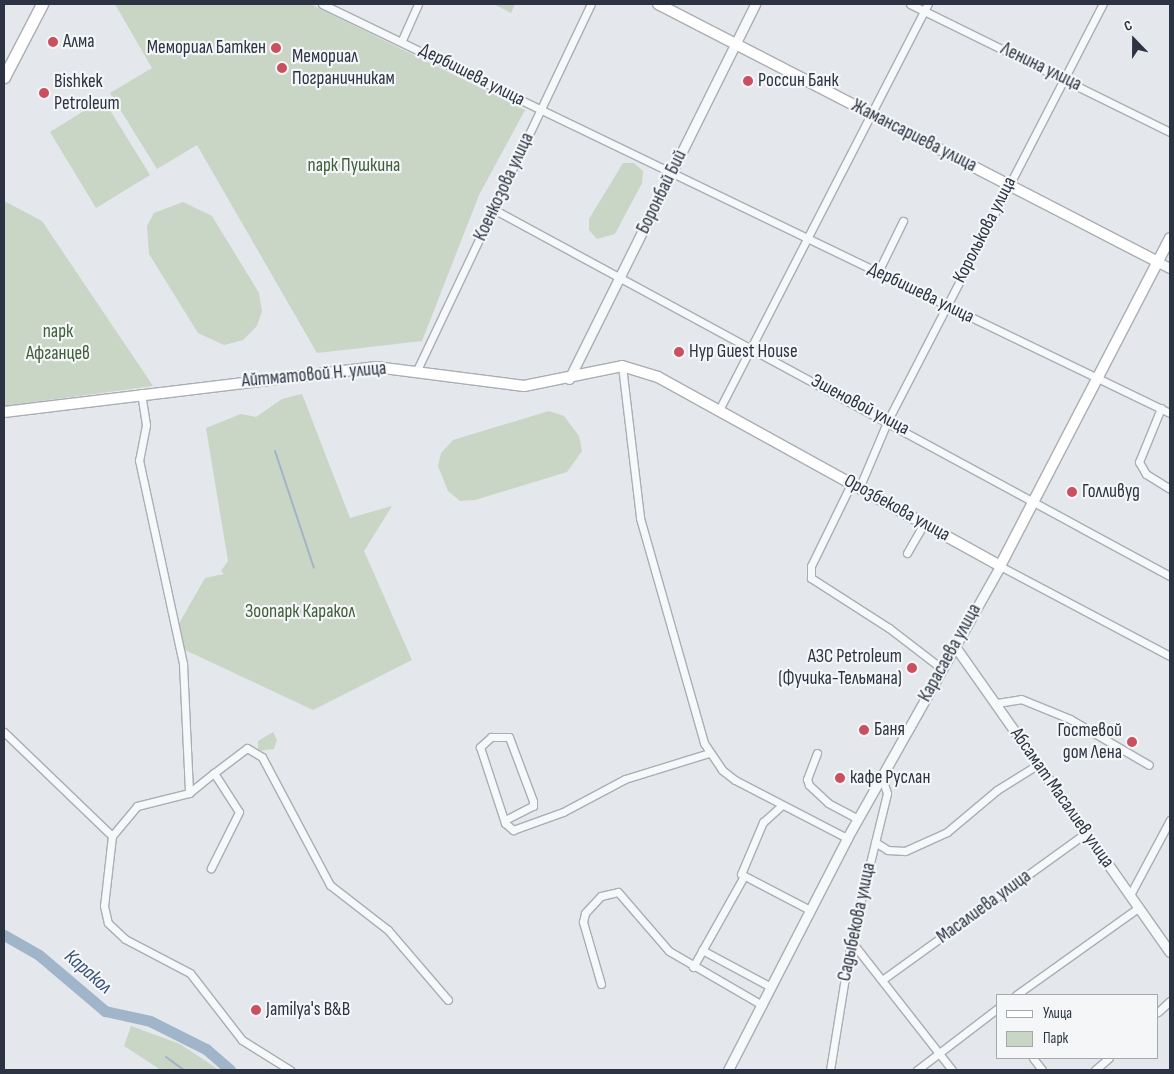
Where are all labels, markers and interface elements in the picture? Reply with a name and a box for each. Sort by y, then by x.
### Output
north arrow [1109,15,1159,65]
text: С [1122,16,1135,35]
place label: Алма [63,31,95,53]
marker: Алма [47,36,59,48]
place label: Мемориал Баткен [147,37,266,59]
street label: Ленина улица [997,38,1085,96]
street label: Дербишева улица [415,39,529,111]
marker: Мемориал Баткен [270,42,282,54]
place label: Мемориал Пограничникам [292,46,395,90]
marker: Мемориал Пограничникам [276,62,288,74]
place label: Россин Банк [758,70,839,92]
place label: Bishkek Petroleum [54,71,120,115]
marker: Россин Банк [742,75,754,87]
marker: Bishkek Petroleum [38,87,50,99]
street label: Жамансариева улица [847,95,981,177]
street label: Коенкозова улица [469,129,539,245]
street label: Боронбай Бий [632,146,692,238]
park label: парк Пушкина [308,155,400,177]
street label: Королькова улица [948,173,1022,287]
street label: Дербишева улица [864,257,978,329]
park label: парк Афганцев [26,321,90,365]
place label: Нур Guest House [689,341,798,363]
marker: Нур Guest House [673,346,685,358]
street label: Айтматовой Н. улица [241,357,387,393]
street label: Эшеновой улица [807,370,913,440]
street label: Орозбекова улица [840,470,954,546]
place label: Голливуд [1082,481,1140,503]
marker: Голливуд [1066,486,1078,498]
street label: Карасаева улица [914,600,986,706]
park label: Зоопарк Каракол [245,601,355,623]
place label: АЗС Petroleum (Фучика-Тельмана) [778,646,902,690]
marker: АЗС Petroleum (Фучика-Тельмана) [906,662,918,674]
place label: Баня [874,719,905,741]
place label: Гостевой дом Лена [1057,720,1122,764]
marker: Баня [858,724,870,736]
street label: Абсамат Масалиев улица [1005,724,1119,872]
marker: Гостевой дом Лена [1126,736,1138,748]
place label: кафе Руслан [850,767,930,789]
marker: кафе Руслан [834,772,846,784]
street label: Садыбекова улица [833,861,881,983]
street label: Масалиева улица [933,865,1035,949]
water label: Каракол [59,945,117,999]
legend [996,994,1159,1059]
place label: Jamilya's B&B [266,999,350,1021]
marker: Jamilya's B&B [250,1004,262,1016]
text: Улица [1043,1004,1072,1023]
text: Парк [1043,1029,1068,1048]

